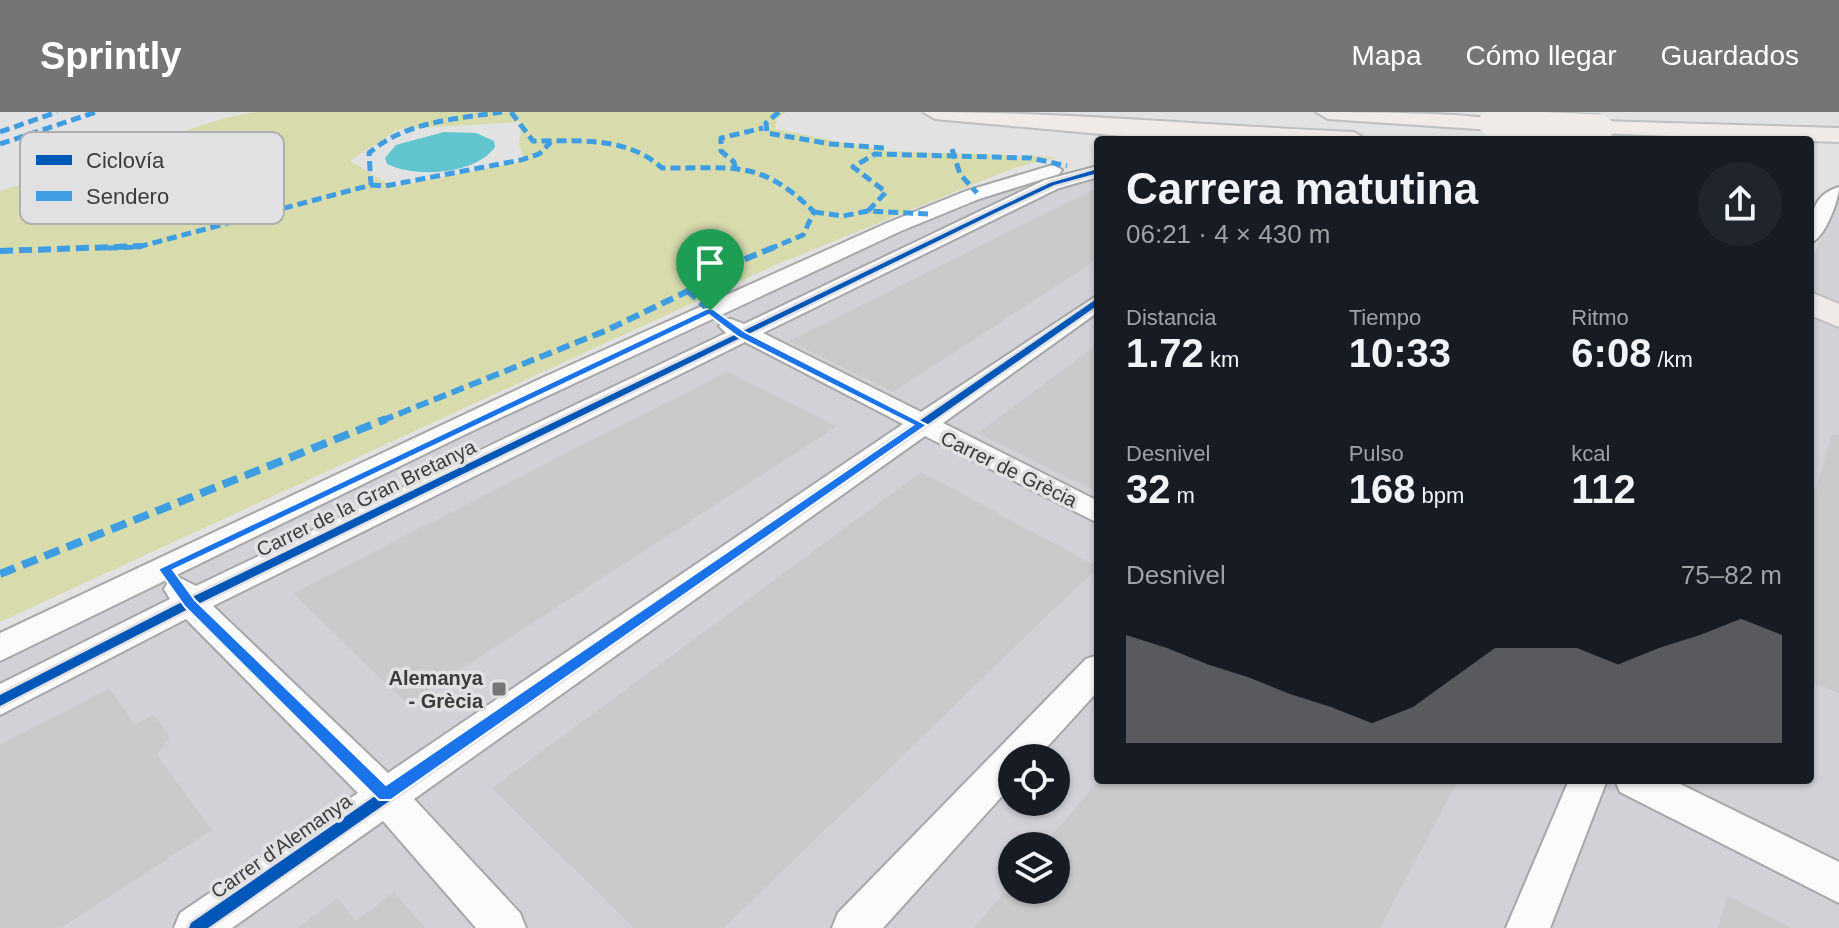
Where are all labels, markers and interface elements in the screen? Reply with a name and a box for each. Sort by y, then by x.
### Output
text: Sprintly [40,35,181,77]
text: Mapa [1351,40,1422,71]
text: Cómo llegar [1466,40,1616,71]
text: Guardados [1660,40,1799,71]
legend [20,132,284,224]
text: Ciclovía [86,148,165,173]
button: share [1698,162,1782,246]
text: Carrera matutina [1126,164,1478,213]
text: Sendero [86,184,169,209]
text: 06:21 · 4 × 430 m [1126,219,1331,249]
pin [676,229,744,311]
icon: arrive [688,241,732,285]
text: Distancia [1126,305,1216,330]
text: Tiempo [1349,305,1421,330]
text: Ritmo [1571,305,1629,330]
text: 1.72 [1126,331,1204,375]
text: 10:33 [1349,331,1451,375]
text: 6:08 [1571,331,1651,375]
text: km [1204,347,1239,372]
text: /km [1651,347,1693,372]
street label: Carrer de Grècia [937,426,1082,512]
street label: Carrer de la Gran Bretanya [253,435,480,561]
text: Desnivel [1126,441,1210,466]
text: Pulso [1349,441,1404,466]
text: kcal [1571,441,1610,466]
text: 32 [1126,467,1171,511]
text: 168 [1349,467,1415,511]
text: 112 [1571,467,1636,511]
text: m [1171,483,1195,508]
text: bpm [1415,483,1464,508]
text: Desnivel [1126,560,1226,590]
text: 75–82 m [1681,560,1782,590]
place label: Alemanya - Grècia [389,667,484,712]
marker: Alemanya - Grècia [490,680,508,698]
map controls [998,744,1070,904]
button: locate [998,744,1070,816]
street label: Carrer d'Alemanya [207,789,356,903]
button: layers [998,832,1070,904]

